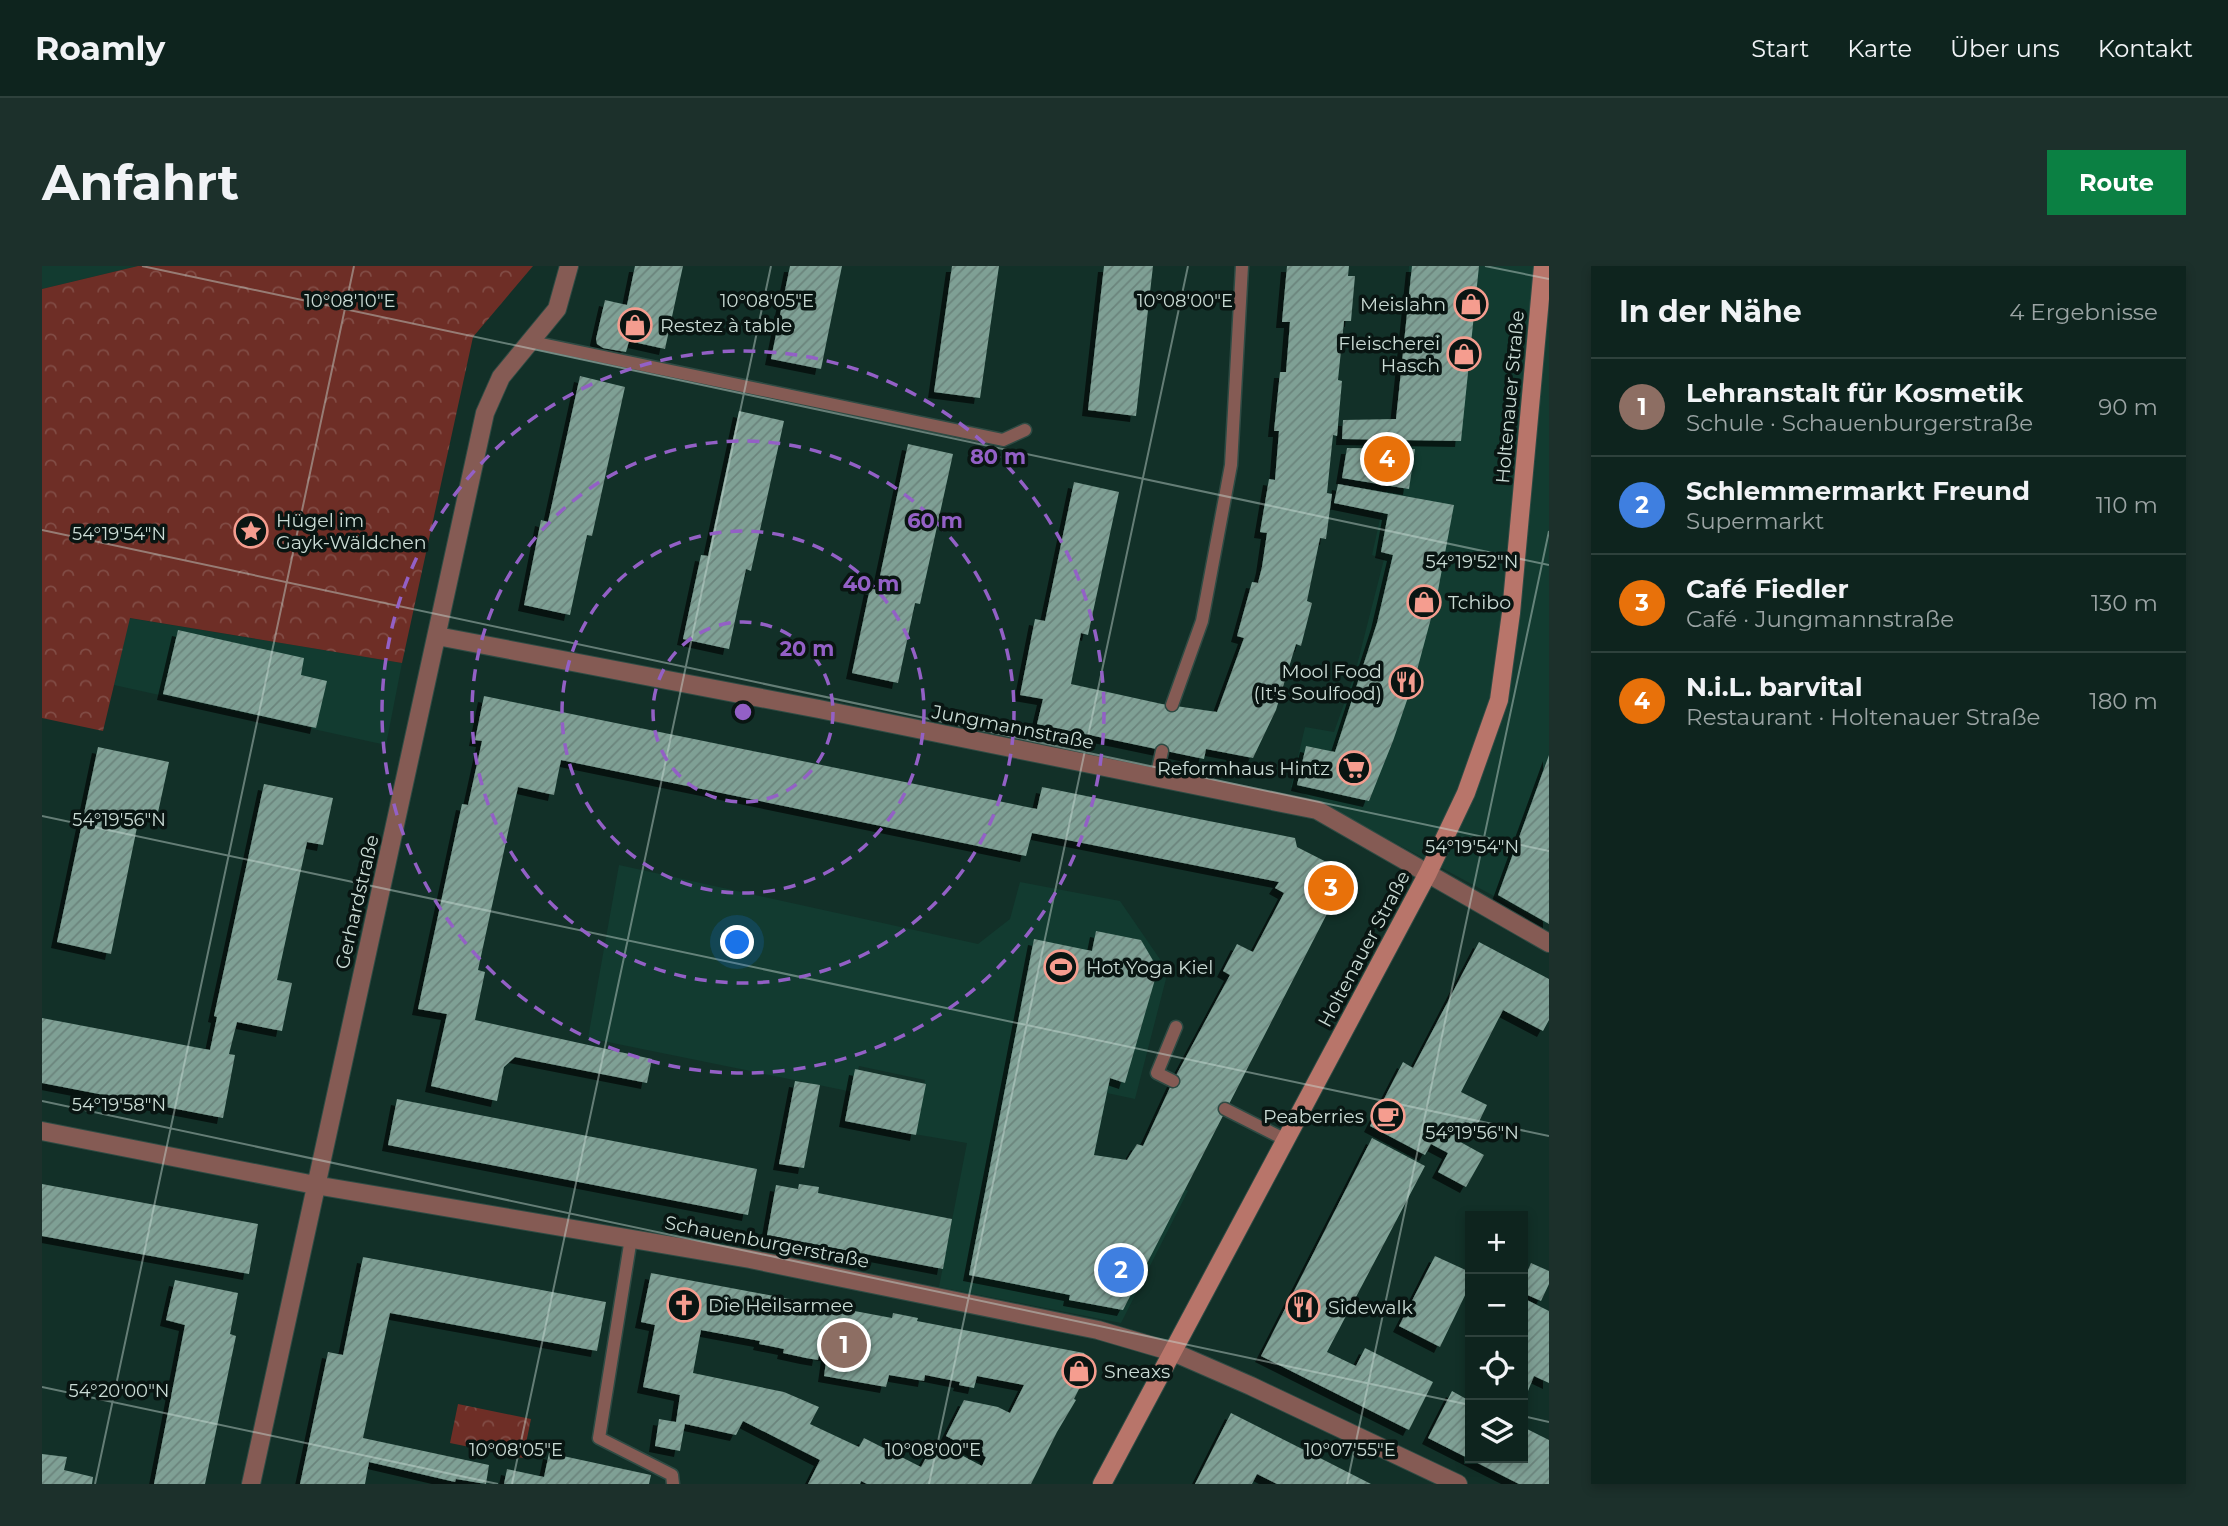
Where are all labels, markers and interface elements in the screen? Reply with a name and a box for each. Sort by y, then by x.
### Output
text: Roamly [35,28,165,68]
text: Start [1751,34,1809,63]
text: Karte [1847,34,1912,63]
text: Über uns [1950,34,2060,63]
text: Kontakt [2098,34,2193,63]
button: Route [2047,150,2186,215]
text: Anfahrt [42,153,239,212]
shop icon: Meislahn [1452,285,1490,323]
text: 10°08'10"E [304,290,396,312]
text: 10°08'05"E [720,290,814,312]
text: 10°08'00"E [1137,290,1233,312]
place label: Meislahn [1360,293,1446,316]
text: In der Nähe [1619,293,1802,330]
text: 4 Ergebnisse [2009,298,2158,326]
shop icon: Restez à table [616,306,654,344]
street label: Holtenauer Straße [1491,309,1529,485]
place label: Restez à table [660,314,792,337]
place label: Fleischerei Hasch [1338,332,1440,377]
shop icon: Fleischerei Hasch [1445,335,1483,373]
text: Lehranstalt für Kosmetik [1686,377,2023,409]
text: 1 [1637,393,1647,421]
text: 90 m [2098,393,2158,421]
text: Schule · Schauenburgerstraße [1686,409,2033,437]
pin: 4 [1364,433,1410,485]
text: 80 m [970,444,1026,469]
text: Schlemmermarkt Freund [1686,475,2030,507]
text: 2 [1635,491,1649,519]
text: 110 m [2096,491,2158,519]
text: Supermarkt [1686,507,1824,535]
text: 60 m [907,508,963,533]
place label: Hügel im Gayk-Wäldchen [276,509,427,554]
place icon: Hügel im Gayk-Wäldchen [232,512,270,550]
text: 54°19'54"N [72,523,166,545]
text: 54°19'52"N [1426,551,1518,573]
text: 40 m [843,571,899,596]
text: Café Fiedler [1686,573,1849,605]
shop icon: Tchibo [1405,583,1443,621]
text: 3 [1635,589,1649,617]
text: 130 m [2091,589,2158,617]
place label: Tchibo [1448,591,1511,614]
text: Café · Jungmannstraße [1686,605,1954,633]
text: 20 m [780,636,834,661]
place label: Mool Food (It's Soulfood) [1254,660,1382,705]
restaurant icon: Mool Food (It's Soulfood) [1387,663,1425,701]
text: N.i.L. barvital [1686,671,1863,703]
text: 4 [1634,687,1650,715]
text: 180 m [2089,687,2158,715]
centre of rings [731,700,755,724]
street label: Jungmannstraße [929,700,1096,754]
text: Restaurant · Holtenauer Straße [1686,703,2040,731]
supermarket icon: Reformhaus Hintz [1335,749,1373,787]
place label: Reformhaus Hintz [1157,757,1330,780]
text: 54°19'56"N [72,809,166,831]
street label: Gerhardstraße [330,833,384,971]
text: 54°19'54"N [1425,836,1519,858]
pin: 3 [1308,862,1354,914]
street label: Holtenauer Straße [1313,867,1415,1031]
your location [720,925,754,959]
sports icon: Hot Yoga Kiel [1042,948,1080,986]
place label: Hot Yoga Kiel [1086,956,1213,979]
text: 54°19'58"N [72,1094,166,1116]
cafe icon: Peaberries [1369,1097,1407,1135]
place label: Peaberries [1263,1105,1364,1128]
text: 54°19'56"N [1425,1122,1519,1144]
street label: Schauenburgerstraße [663,1211,871,1273]
map controls [1465,1211,1528,1463]
button: + [1465,1211,1528,1274]
pin: 2 [1098,1244,1144,1296]
button: − [1465,1274,1528,1337]
church icon: Die Heilsarmee [665,1286,703,1324]
restaurant icon: Sidewalk [1284,1288,1322,1326]
place label: Die Heilsarmee [708,1294,853,1317]
place label: Sidewalk [1328,1296,1414,1319]
pin: 1 [821,1319,867,1371]
button: locate [1465,1337,1528,1400]
shop icon: Sneaxs [1060,1352,1098,1390]
place label: Sneaxs [1104,1360,1170,1383]
text: 54°20'00"N [69,1380,169,1402]
button: layers [1465,1400,1528,1463]
text: 10°08'05"E [469,1439,563,1461]
text: 10°08'00"E [885,1439,981,1461]
text: 10°07'55"E [1304,1439,1396,1461]

